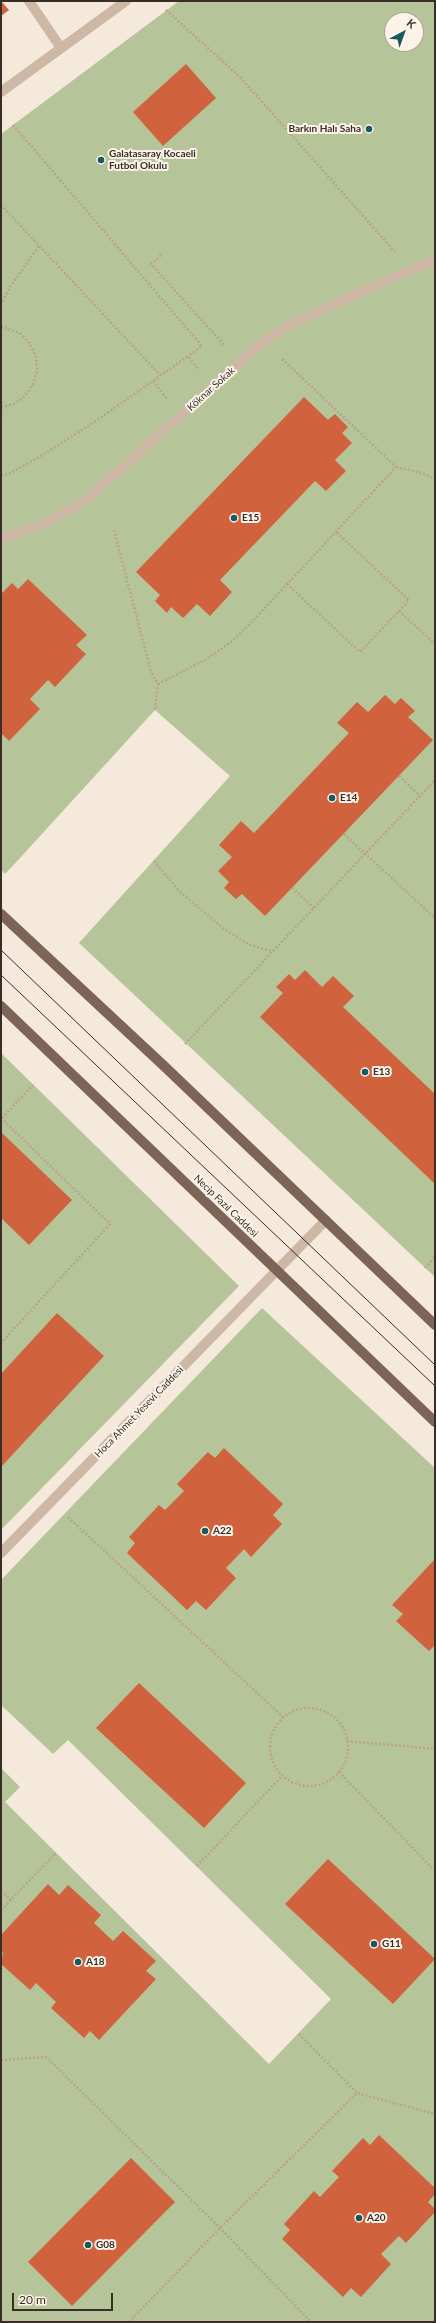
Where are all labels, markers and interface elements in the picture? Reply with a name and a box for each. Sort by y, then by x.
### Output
north arrow [384,12,424,52]
text: K [404,16,419,31]
place label: Barkın Halı Saha [288,123,361,135]
marker: Barkın Halı Saha [364,124,374,134]
place label: Galatasaray Kocaeli Futbol Okulu [109,148,196,172]
marker: Galatasaray Kocaeli Futbol Okulu [96,155,106,165]
street label: Köknar Sokak [185,364,237,414]
place label: E15 [242,512,259,524]
marker: E15 [229,513,239,523]
place label: E14 [340,792,357,804]
marker: E14 [327,793,337,803]
place label: E13 [373,1066,390,1078]
marker: E13 [360,1067,370,1077]
street label: Necip Fazıl Caddesi [191,1172,261,1240]
street label: Hoca Ahmet Yesevi Caddesi [92,1364,186,1460]
place label: A22 [213,1525,232,1537]
marker: A22 [200,1526,210,1536]
place label: G11 [382,1938,401,1950]
marker: G11 [369,1939,379,1949]
place label: A18 [86,1956,105,1968]
marker: A18 [73,1957,83,1967]
place label: A20 [367,2212,386,2224]
marker: A20 [354,2213,364,2223]
place label: G08 [96,2239,115,2251]
marker: G08 [83,2240,93,2250]
scale bar [14,2285,115,2311]
text: 20 m [19,2292,46,2307]

